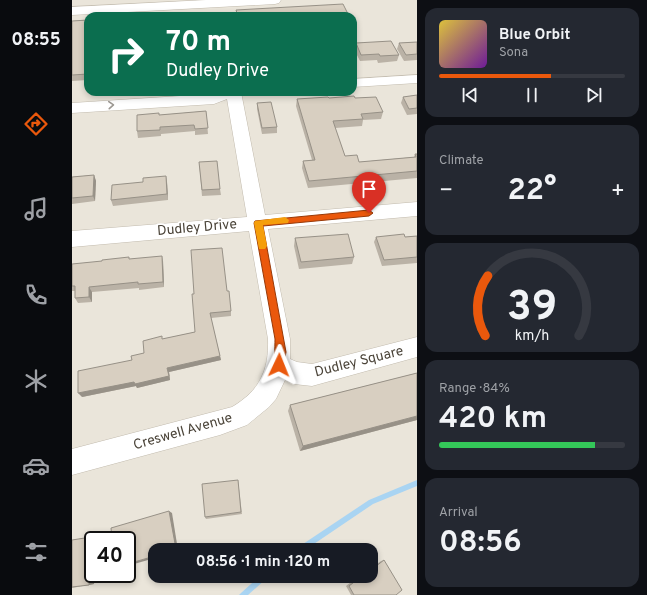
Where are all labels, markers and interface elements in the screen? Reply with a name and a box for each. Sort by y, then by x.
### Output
text: 70 m [166,25,231,61]
text: Blue Orbit [499,26,570,45]
icon: right [100,28,152,80]
text: 08:55 [11,29,61,52]
text: Sona [499,45,528,61]
text: Dudley Drive [166,60,269,83]
icon: previous [459,84,481,106]
icon: pause [521,84,543,106]
icon: next [583,84,605,106]
one-way arrow [108,101,114,110]
icon: directions [22,110,50,138]
text: Climate [439,153,484,169]
pin [352,172,386,213]
text: 22° [507,173,557,210]
icon: arrive [358,178,380,200]
text: − [439,178,453,205]
text: + [611,178,625,205]
icon: music [22,195,50,223]
street label: Dudley Drive [156,216,238,240]
icon: phone [22,281,50,309]
text: 39 [507,281,557,334]
text: km/h [515,326,549,344]
street label: Dudley Square [313,343,405,381]
position arrow [258,344,300,386]
icon: climate [22,367,50,395]
text: Range · 84% [439,381,510,397]
text: 420 km [439,401,547,438]
street label: Creswell Avenue [132,410,234,454]
icon: car [22,452,50,480]
text: Arrival [439,505,478,521]
text: 08:56 [439,525,522,562]
speed limit sign: 40 [84,531,136,583]
icon: filters [22,538,50,566]
text: 08:56 · 1 min · 120 m [196,553,330,572]

